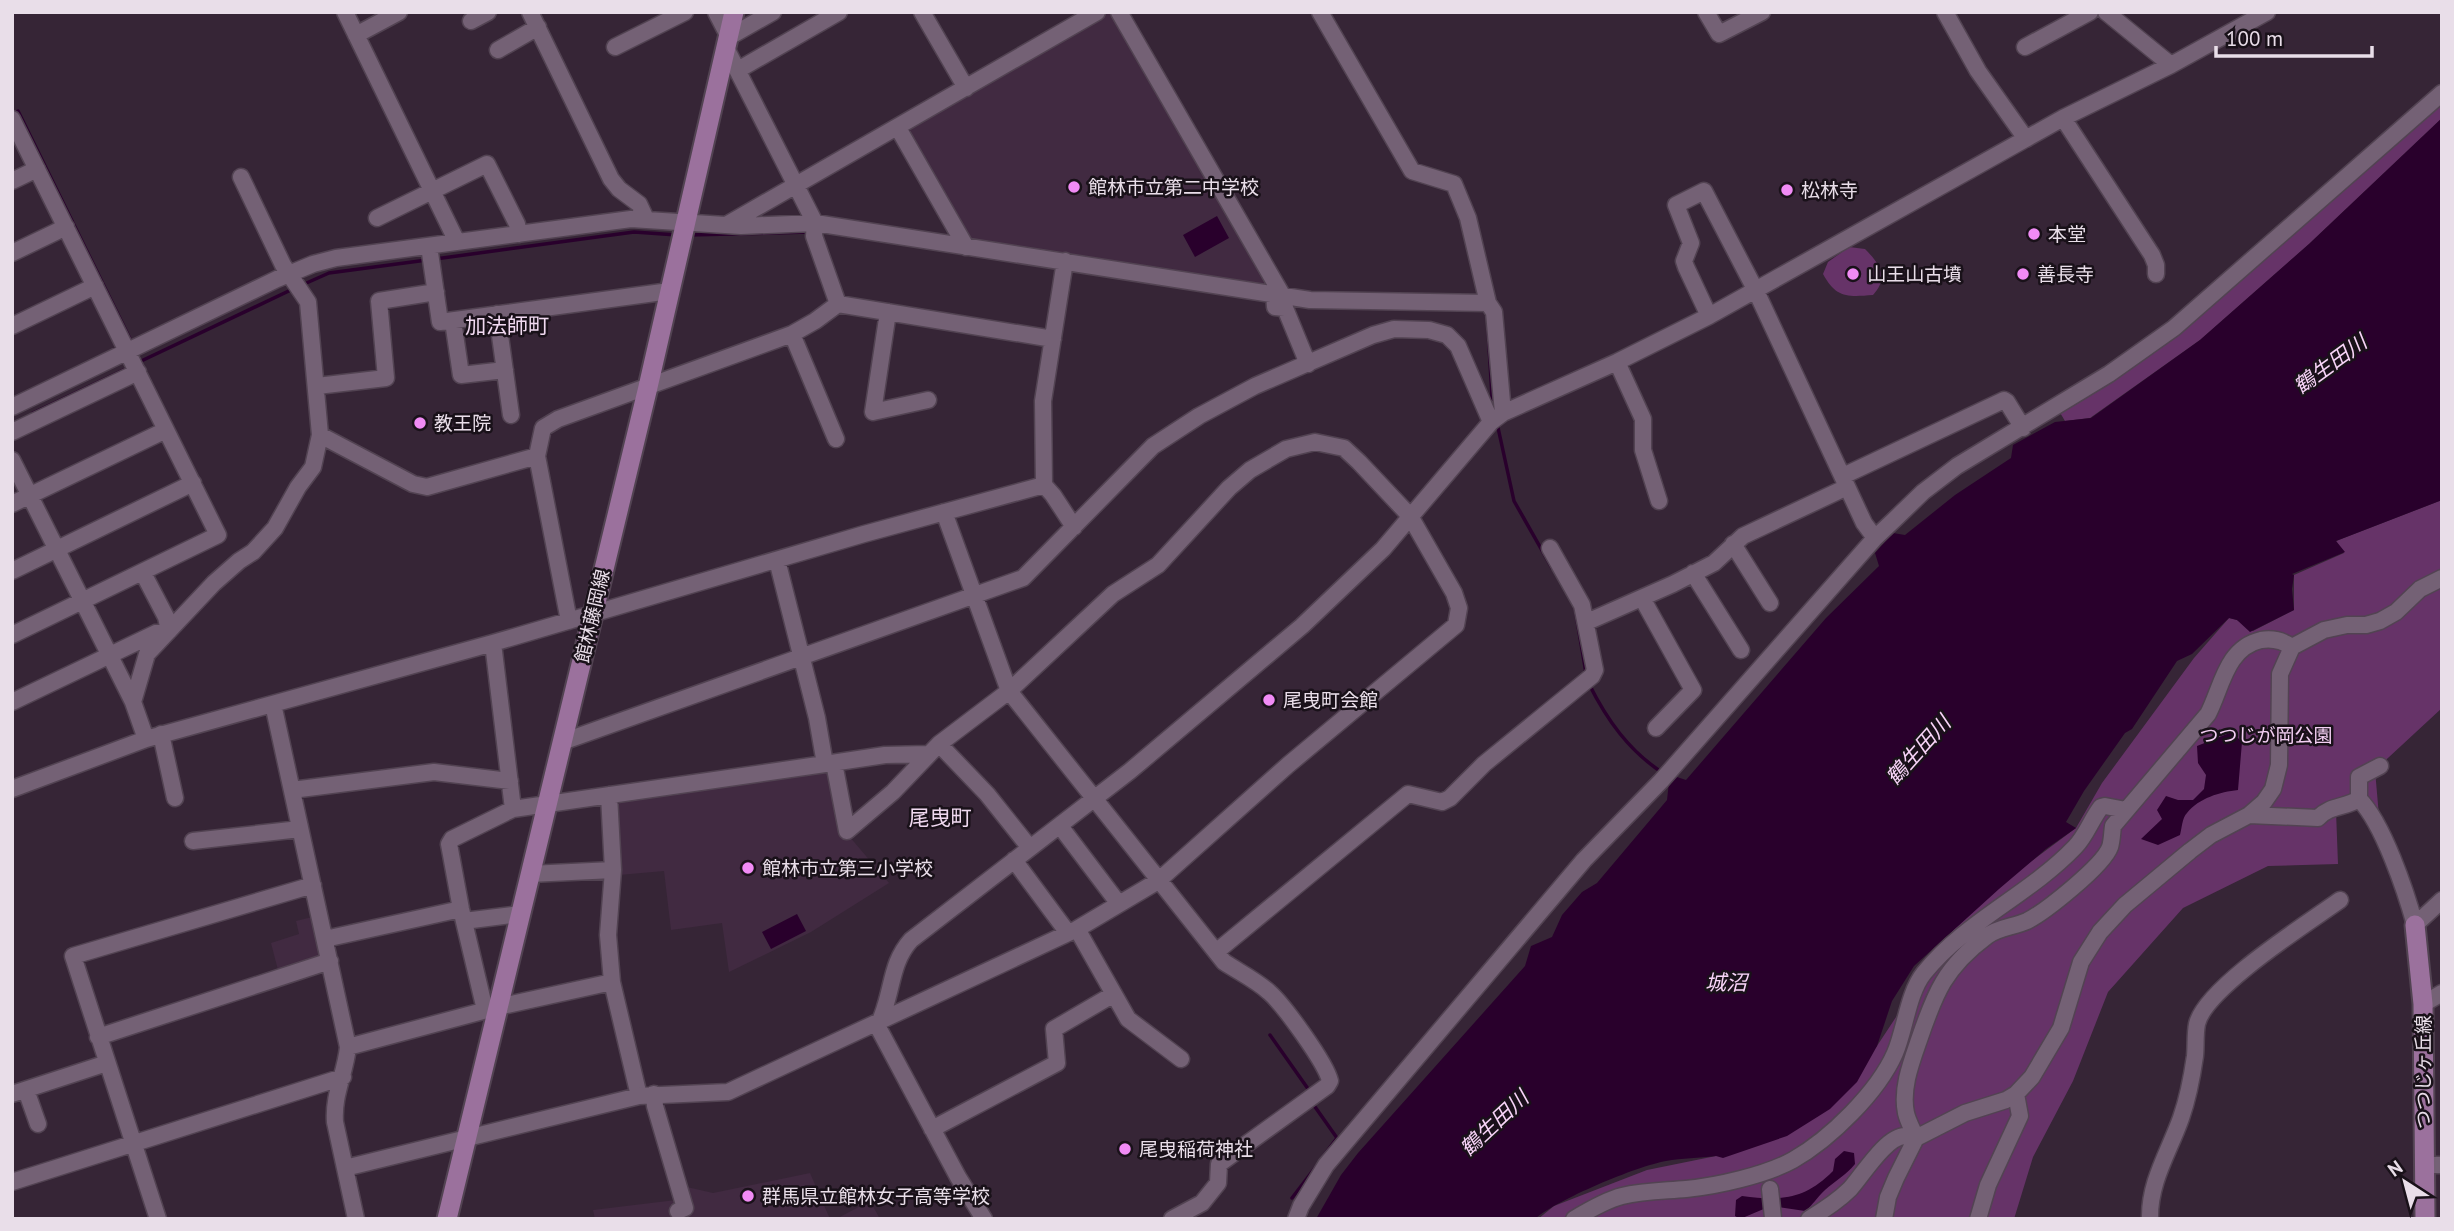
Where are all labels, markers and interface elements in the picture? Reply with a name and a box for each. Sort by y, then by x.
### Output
scale bar [2216,14,2372,58]
text: 100 m [2226,25,2283,52]
place label: 館林市立第二中学校 [1088,175,1259,199]
place label: 松林寺 [1801,178,1858,202]
marker: 館林市立第二中学校 [1066,179,1082,195]
marker: 松林寺 [1779,182,1795,198]
place label: 本堂 [2048,222,2086,246]
marker: 本堂 [2026,226,2042,242]
place label: 山王山古墳 [1867,262,1962,286]
place label: 善長寺 [2037,262,2094,286]
marker: 山王山古墳 [1845,266,1861,282]
marker: 善長寺 [2015,266,2031,282]
district label: 加法師町 [465,312,549,339]
water label: 鶴生田川 [2288,327,2374,400]
place label: 教王院 [434,411,491,435]
marker: 教王院 [412,415,428,431]
street label: 館林藤岡線 [570,567,614,665]
place label: 尾曳町会館 [1283,688,1378,712]
marker: 尾曳町会館 [1261,692,1277,708]
water label: 鶴生田川 [1880,708,1957,790]
park label: つつじが岡公園 [2199,723,2333,747]
district label: 尾曳町 [909,804,972,831]
place label: 館林市立第三小学校 [762,856,933,880]
marker: 館林市立第三小学校 [740,860,756,876]
water label: 城沼 [1705,969,1750,996]
street label: つつじヶ丘線 [2411,1015,2435,1129]
water label: 鶴生田川 [1454,1083,1535,1162]
place label: 尾曳稲荷神社 [1139,1137,1253,1161]
marker: 尾曳稲荷神社 [1117,1141,1133,1157]
north arrow [2370,1147,2440,1217]
text: N [2383,1155,2407,1182]
place label: 群馬県立館林女子高等学校 [762,1184,990,1208]
marker: 群馬県立館林女子高等学校 [740,1188,756,1204]

